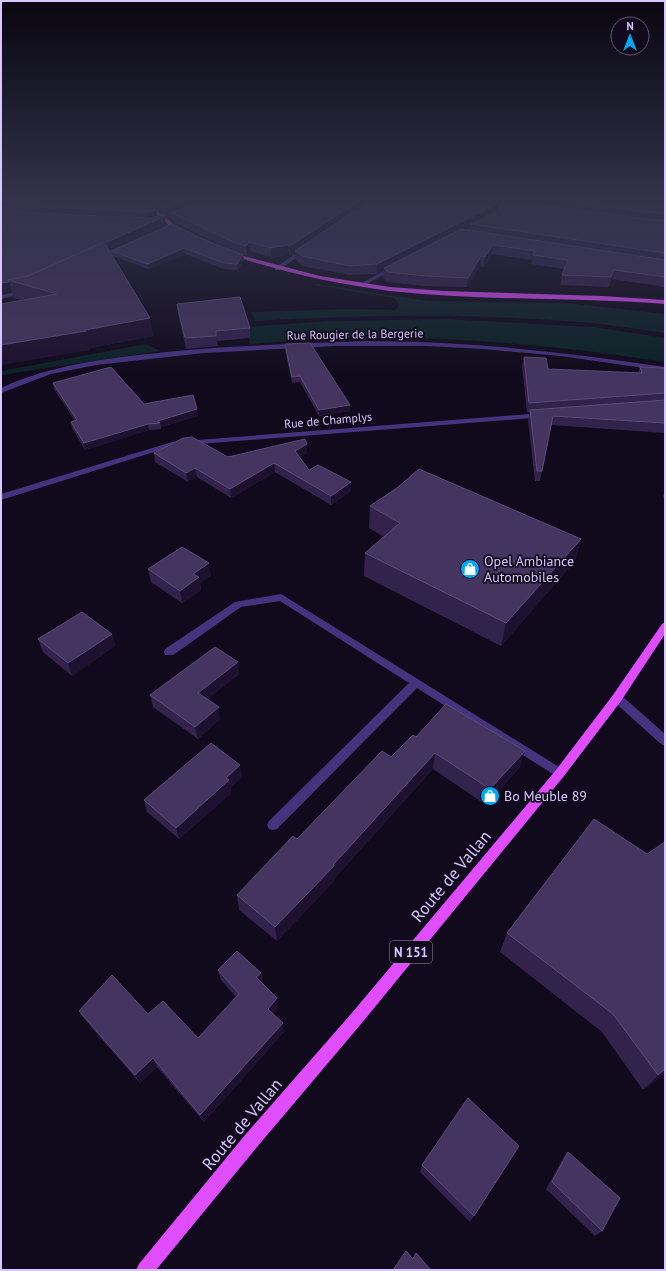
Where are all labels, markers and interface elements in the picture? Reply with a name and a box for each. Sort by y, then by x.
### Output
north arrow [610,16,650,56]
text: N [626,19,634,33]
street label: Rue Rougier de la Bergerie [286,325,424,343]
street label: Rue de Champlys [283,409,373,431]
place label: Opel Ambiance Automobiles [484,552,574,586]
shop icon: Opel Ambiance Automobiles [459,558,481,580]
shop icon: Bo Meuble 89 [479,785,501,807]
place label: Bo Meuble 89 [504,787,587,805]
street label: Route de Vallan [406,826,496,926]
road number: N 151 [390,941,432,963]
street label: Route de Vallan [197,1074,287,1174]

